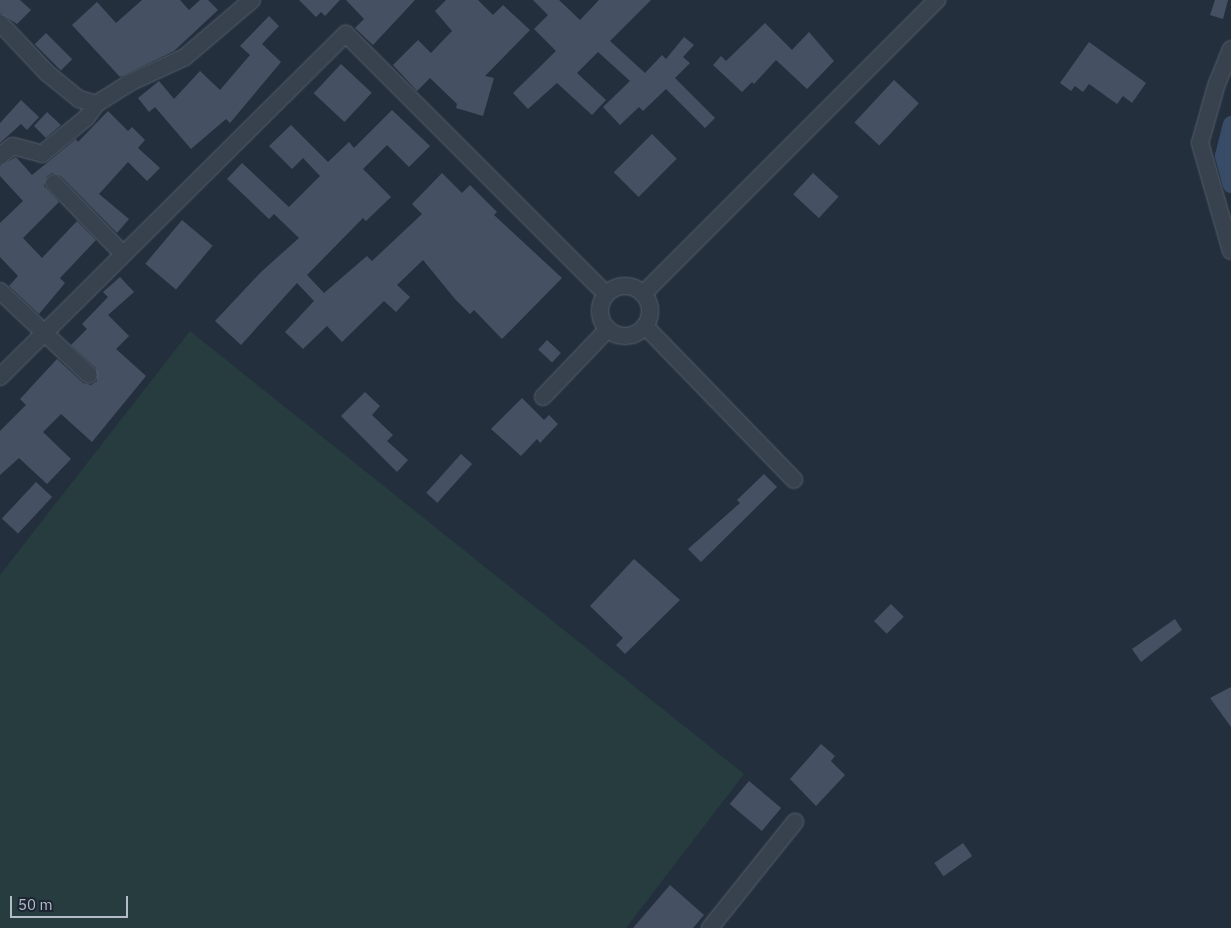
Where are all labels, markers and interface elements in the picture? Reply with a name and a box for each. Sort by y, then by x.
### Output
scale bar [12,886,130,918]
text: 50 m [18,895,53,914]

